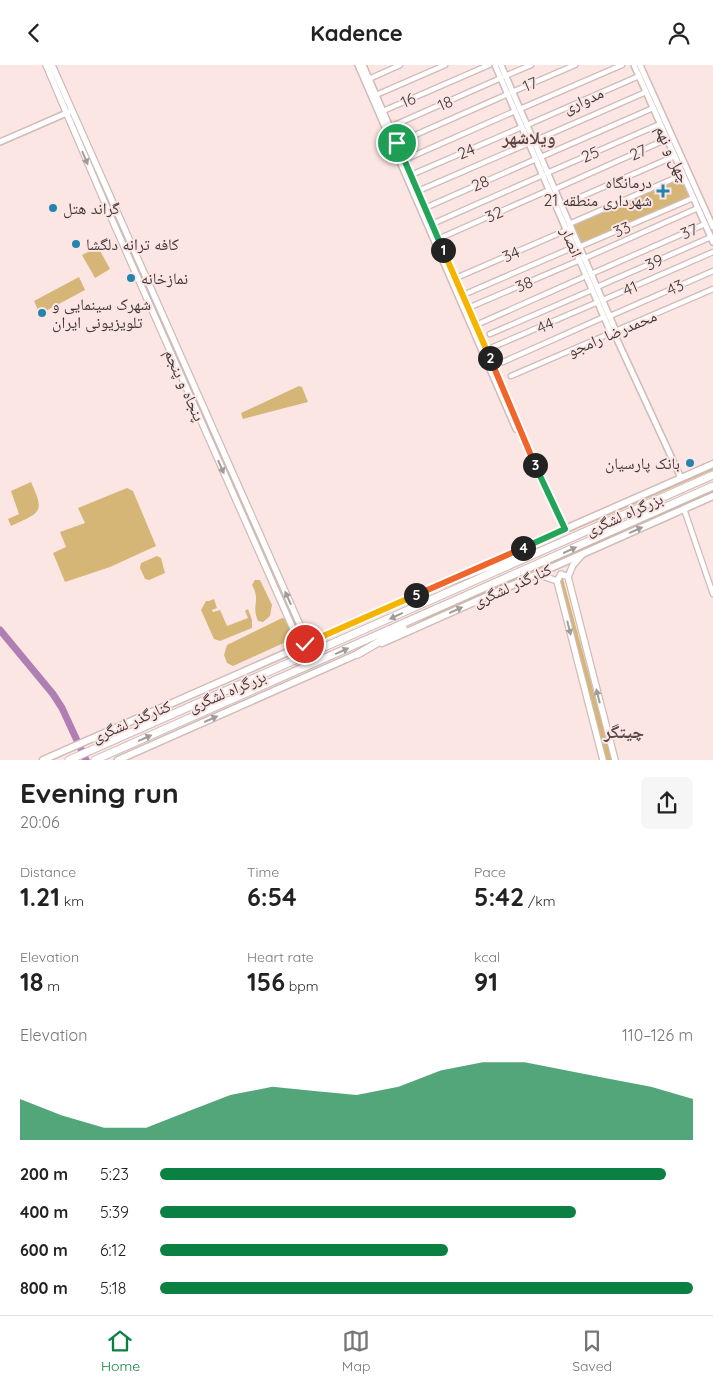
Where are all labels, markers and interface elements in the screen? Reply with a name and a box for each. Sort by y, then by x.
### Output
icon: back [20,19,48,47]
text: Kadence [310,19,403,47]
icon: person [665,19,693,47]
street label: 17 [520,72,540,96]
street label: مدواری [560,82,607,119]
street label: 16 [397,88,419,112]
street label: 18 [434,91,456,115]
pin [376,122,418,164]
street label: چهل و نهم [651,122,695,186]
district label: ویلاشهر [501,126,556,149]
icon: arrive [383,129,411,157]
street label: 24 [454,138,478,164]
street label: 27 [626,139,650,165]
street label: 25 [578,141,602,167]
one-way arrow [82,151,90,165]
street label: 28 [468,170,492,196]
place label: درمانگاه شهرداری منطقه 21 [543,172,652,211]
marker: درمانگاه شهرداری منطقه 21 [656,184,670,198]
place label: گراند هتل [63,198,120,219]
street label: 32 [482,201,506,227]
marker: گراند هتل [47,202,59,214]
street label: 33 [610,217,634,241]
street label: 37 [677,219,701,243]
street label: انصار [556,223,587,260]
place label: کافه ترانه دلگشا [86,234,179,254]
pin: 1 [430,237,456,263]
marker: کافه ترانه دلگشا [70,238,82,250]
text: 1 [441,241,446,259]
street label: 34 [499,242,523,266]
street label: 39 [642,249,666,275]
place label: نمازخانه [141,268,188,288]
street label: 38 [512,271,536,297]
marker: نمازخانه [125,272,137,284]
street label: 43 [663,274,687,300]
street label: 41 [620,276,640,300]
place label: شهرک سینمایی و تلویزیونی ایران [52,294,151,333]
street label: محمدرضا رامجو [564,305,660,361]
marker: شهرک سینمایی و تلویزیونی ایران [36,307,48,319]
street label: 44 [533,312,557,338]
pin: 2 [478,345,502,371]
street label: پنجاه و پنجم [159,346,210,425]
text: 2 [487,349,494,367]
pin: 3 [522,453,548,477]
place label: بانک پارسیان [605,453,680,474]
text: 3 [532,456,539,474]
marker: بانک پارسیان [684,457,696,469]
one-way arrow [218,460,226,474]
street label: بزرگراه لشگری [582,488,666,541]
one-way arrow [629,526,643,534]
pin: 4 [510,535,536,561]
text: 4 [519,539,528,557]
one-way arrow [563,545,577,553]
street label: کنارگذر لشگری [470,559,555,612]
pin: 5 [404,583,428,607]
text: 5 [412,586,421,604]
one-way arrow [284,591,292,605]
one-way arrow [449,606,463,614]
one-way arrow [389,611,404,620]
one-way arrow [565,621,573,636]
pin [284,623,326,665]
icon: check [291,630,319,658]
one-way arrow [335,646,349,654]
street label: بزرگراه لشگری [185,666,269,717]
one-way arrow [594,689,602,704]
street label: کنارگذر لشگری [88,695,174,748]
one-way arrow [204,714,218,722]
district label: چیتگر [603,720,644,743]
one-way arrow [138,733,152,741]
text: Evening run [20,775,179,810]
button: share [641,777,693,829]
text: 20:06 [20,812,60,832]
text: Distance [20,863,76,881]
text: Time [247,863,279,881]
text: Pace [474,863,506,881]
text: 1.21 [20,881,60,912]
text: 6:54 [247,881,297,912]
text: 5:42 [474,881,524,912]
text: km [60,892,84,910]
text: /km [524,892,556,910]
text: Elevation [20,948,79,966]
text: Heart rate [247,948,314,966]
text: kcal [474,948,500,966]
text: 18 [20,966,43,997]
text: 156 [247,966,285,997]
text: 91 [474,966,498,997]
text: m [43,977,60,995]
text: bpm [285,977,319,995]
text: Elevation [20,1025,87,1045]
text: 110–126 m [622,1025,693,1045]
text: 200 m [20,1164,68,1184]
text: 5:23 [100,1164,129,1184]
text: 400 m [20,1202,68,1222]
text: 5:39 [100,1202,129,1222]
text: 600 m [20,1240,68,1260]
text: 6:12 [100,1240,126,1260]
text: 800 m [20,1278,68,1298]
text: 5:18 [100,1278,126,1298]
tab: Home [101,1327,140,1375]
tab: Map [342,1327,370,1375]
tab: Saved [572,1327,612,1375]

